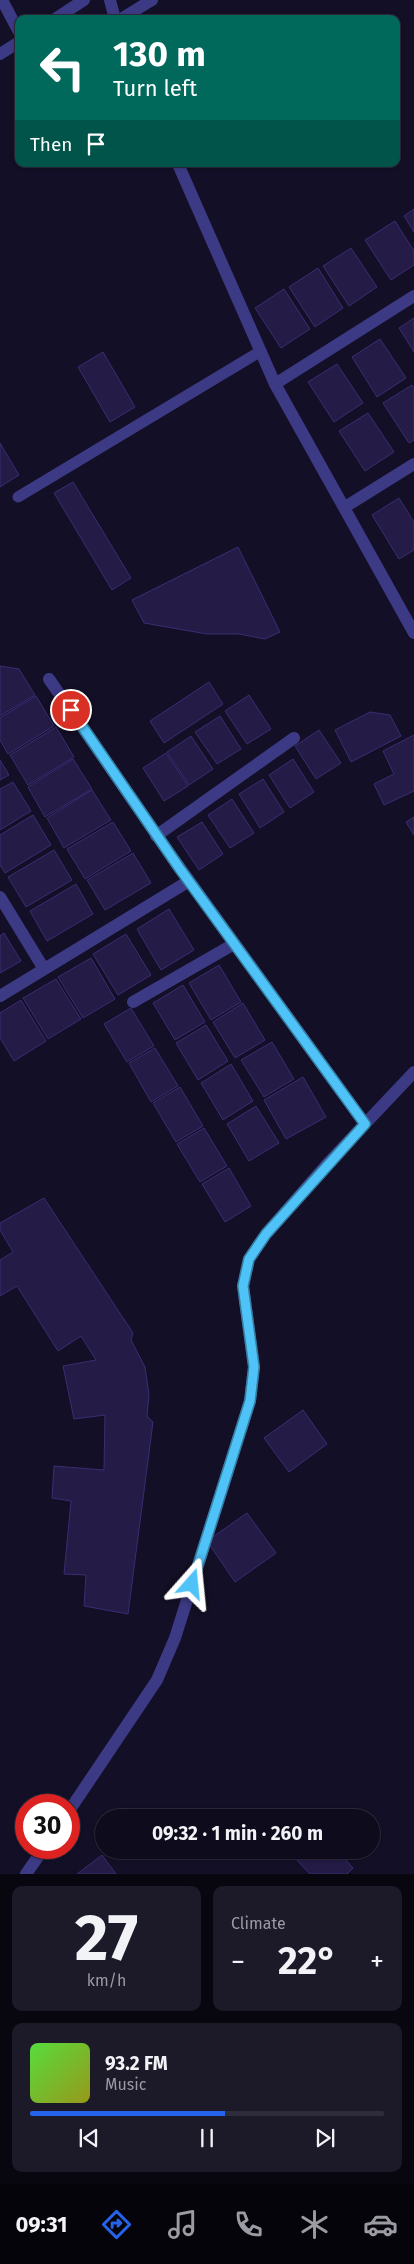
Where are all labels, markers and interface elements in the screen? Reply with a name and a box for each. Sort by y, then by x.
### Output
text: 130 m [113,33,206,75]
icon: left [30,35,95,100]
text: Turn left [113,75,197,102]
icon: arrive [82,130,110,158]
text: Then [30,133,72,156]
pin [50,689,92,731]
icon: arrive [57,696,85,724]
position arrow [165,1557,217,1609]
speed limit sign: 30 [15,1794,80,1859]
text: 09:32 · 1 min · 260 m [152,1822,323,1845]
text: 27 [75,1899,138,1977]
text: Climate [231,1914,286,1933]
text: 22° [278,1938,337,1984]
text: − [231,1945,245,1978]
text: + [370,1945,384,1978]
text: km/h [87,1971,126,1990]
text: 93.2 FM [105,2052,168,2075]
text: Music [105,2075,146,2094]
icon: previous [75,2124,103,2152]
icon: pause [193,2124,221,2152]
icon: next [311,2124,339,2152]
icon: directions [99,2207,134,2242]
icon: music [165,2207,200,2242]
icon: phone [231,2207,266,2242]
icon: climate [297,2207,332,2242]
icon: car [363,2207,398,2242]
text: 09:31 [16,2211,67,2238]

